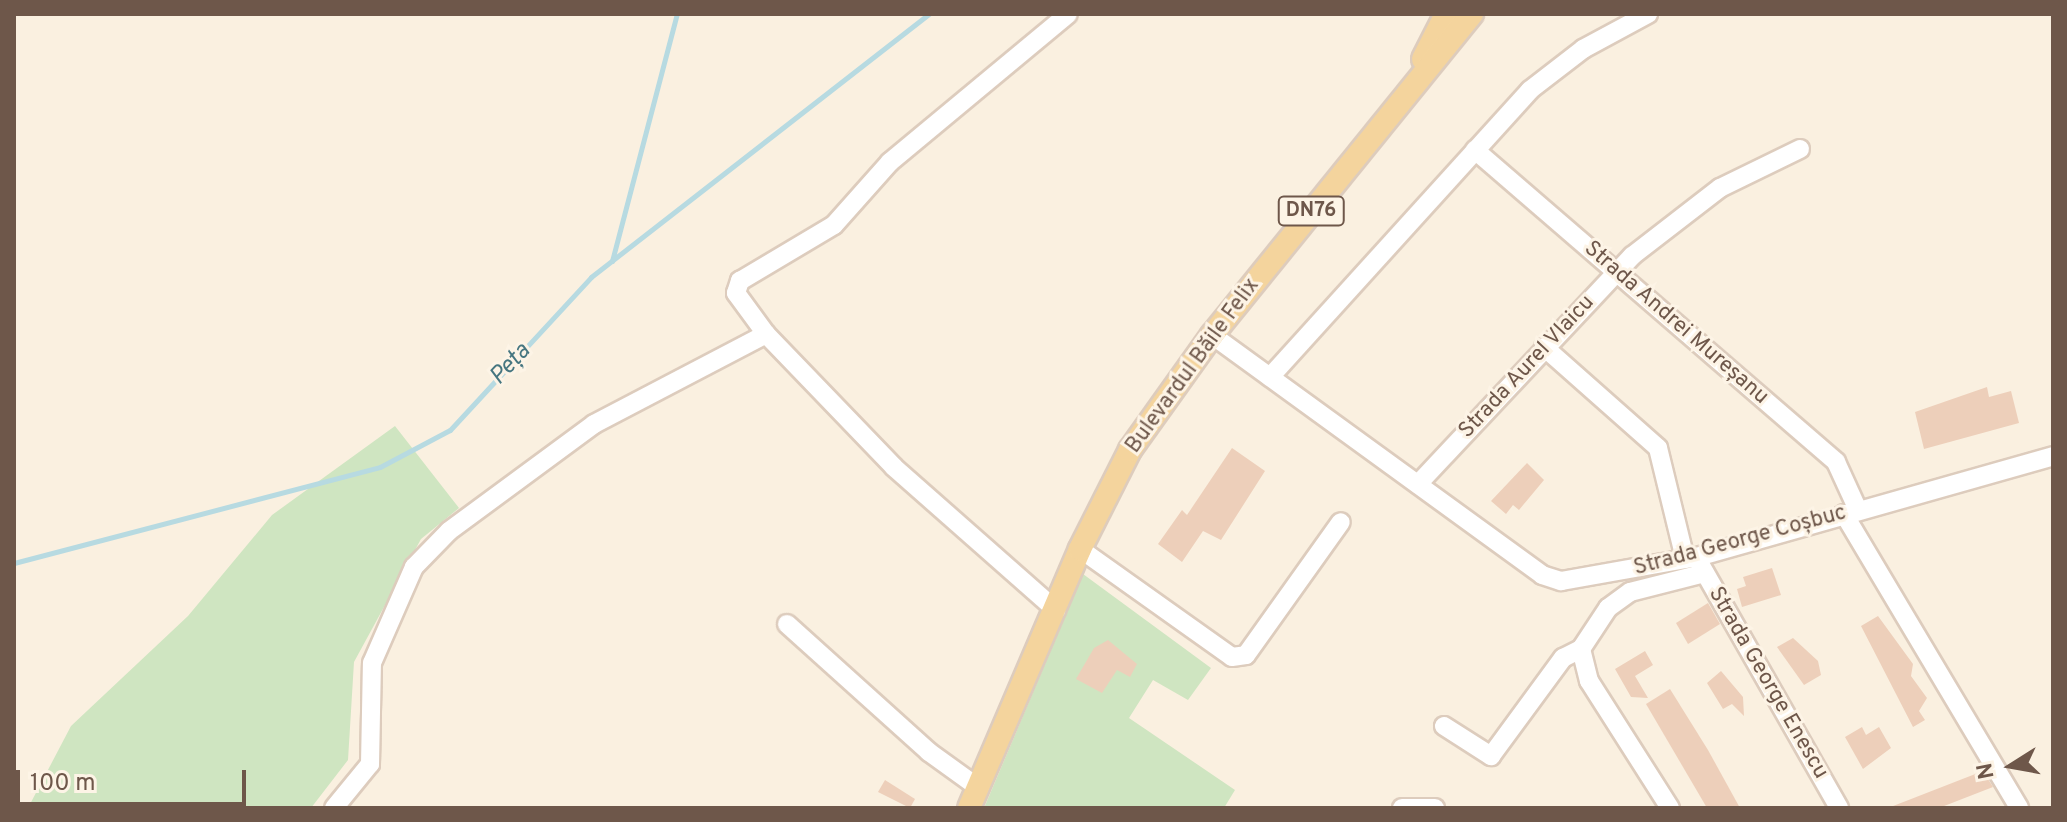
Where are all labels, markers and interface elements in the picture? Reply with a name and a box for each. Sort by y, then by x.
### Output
road number: DN76 [1277,195,1345,227]
street label: Strada Andrei Mureșanu [1578,235,1774,411]
street label: Bulevardul Băile Felix [1121,273,1265,459]
street label: Strada Aurel Vlaicu [1453,289,1601,445]
water label: Peța [485,338,537,392]
street label: Strada George Coșbuc [1631,500,1849,582]
street label: Strada George Enescu [1702,582,1834,784]
north arrow [1971,726,2051,806]
scale bar [20,754,250,804]
text: N [1972,760,2002,781]
text: 100 m [30,769,96,799]

